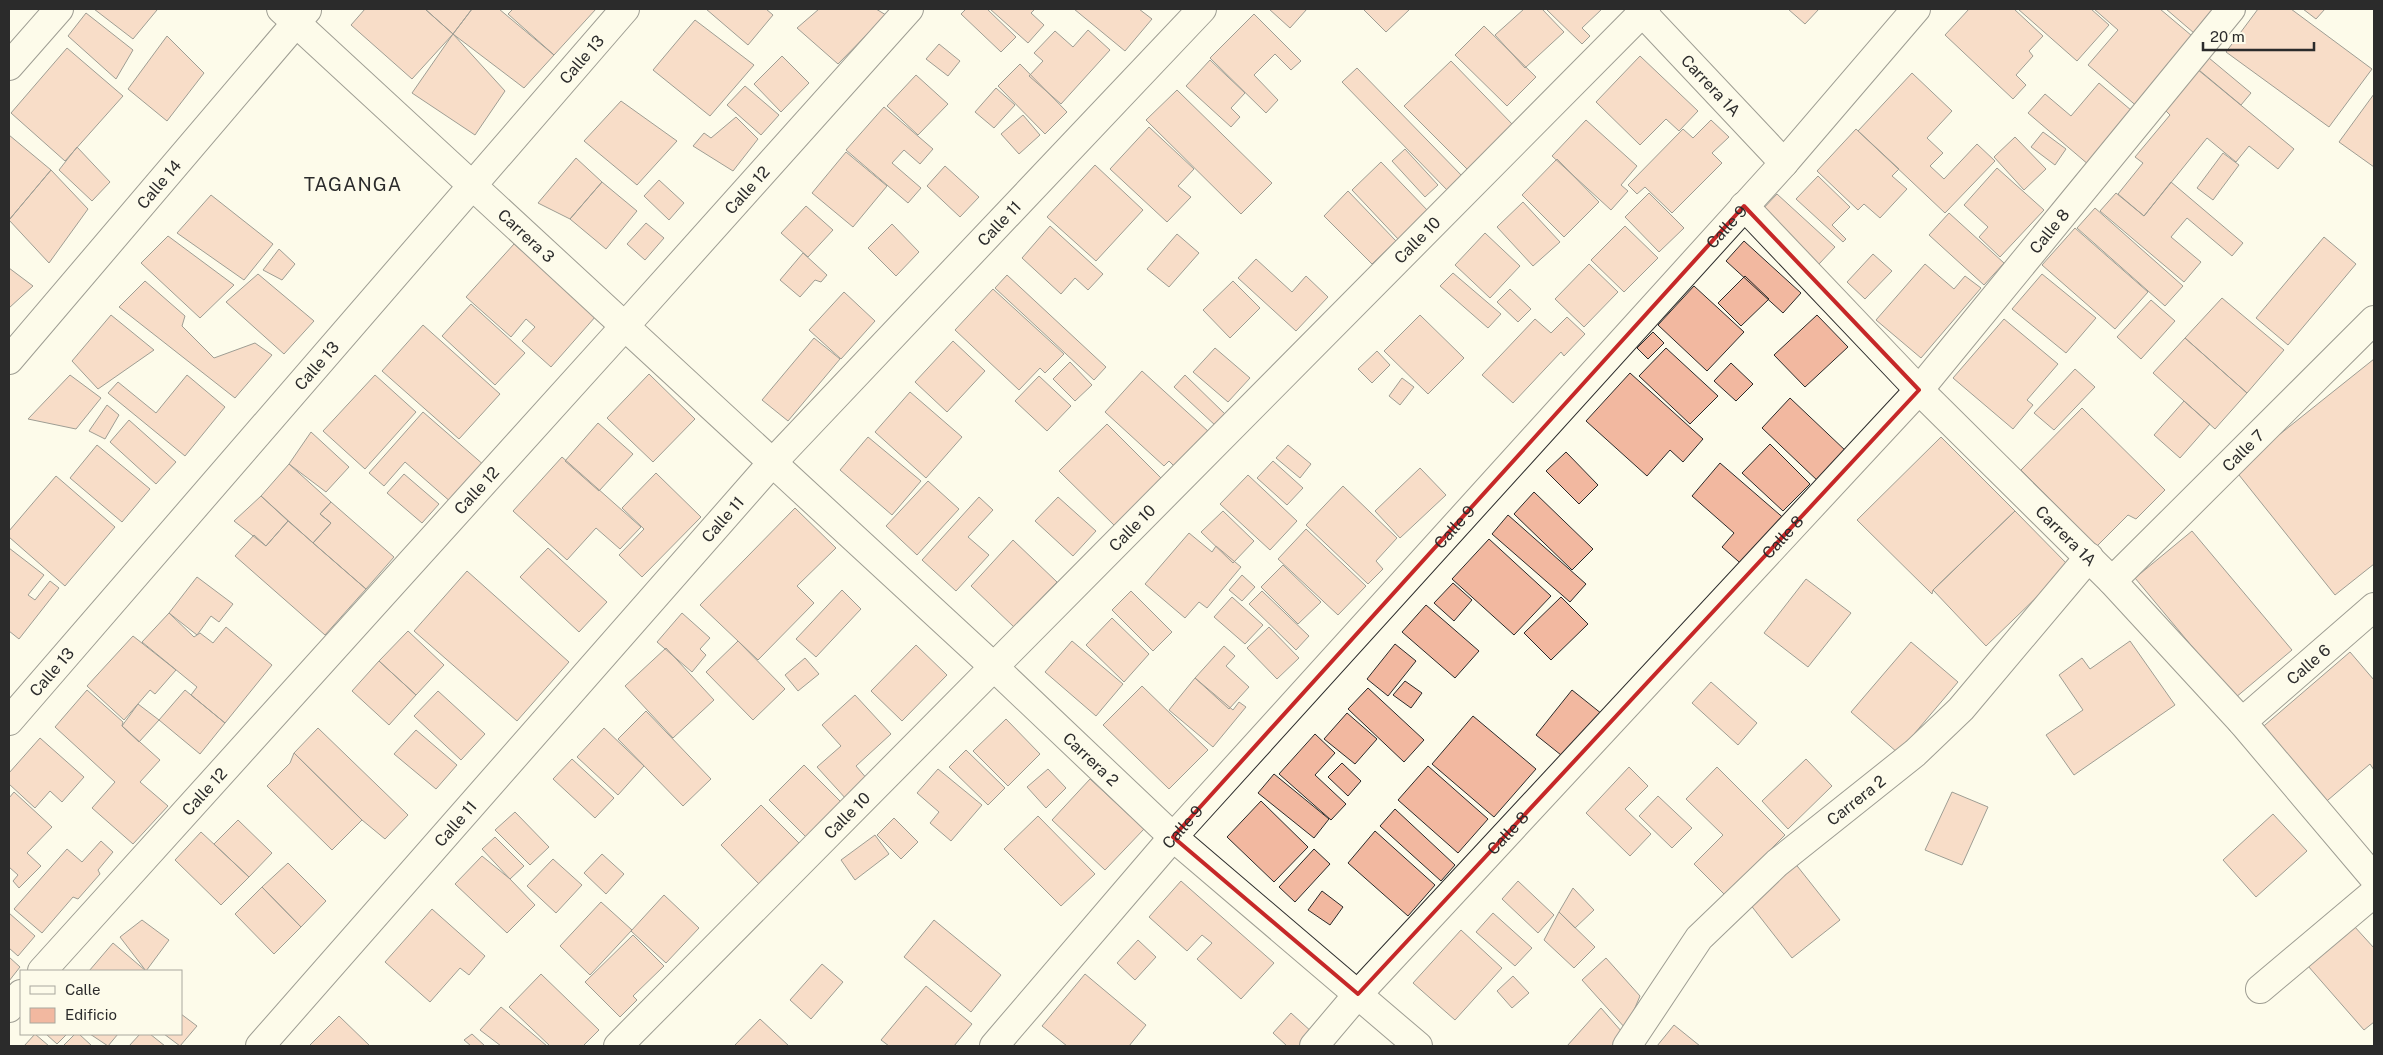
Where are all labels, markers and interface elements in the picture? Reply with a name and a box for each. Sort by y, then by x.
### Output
scale bar [2203,20,2314,52]
text: 20 m [2210,28,2245,45]
street label: Calle 13 [556,31,608,88]
street label: Carrera 1A [1677,51,1744,121]
street label: Calle 14 [133,156,185,213]
street label: Calle 12 [721,162,774,218]
district label: TAGANGA [304,173,402,195]
street label: Calle 11 [974,197,1025,250]
street label: Calle 9 [1702,201,1751,253]
street label: Carrera 3 [494,205,558,267]
street label: Calle 8 [2026,205,2073,257]
street label: Calle 10 [1390,213,1445,268]
street label: Calle 13 [291,338,343,394]
street label: Calle 7 [2219,426,2268,476]
street label: Calle 12 [450,463,503,518]
street label: Calle 11 [698,493,748,546]
street label: Calle 10 [1105,500,1160,555]
street label: Calle 9 [1430,502,1479,553]
street label: Carrera 1A [2031,502,2100,570]
street label: Calle 8 [1758,512,1808,563]
street label: Calle 6 [2283,640,2334,689]
street label: Calle 13 [26,644,78,700]
street label: Carrera 2 [1059,729,1122,790]
street label: Calle 12 [178,764,231,820]
street label: Carrera 2 [1823,771,1889,830]
street label: Calle 10 [820,788,874,843]
street label: Calle 11 [430,797,481,851]
street label: Calle 9 [1158,802,1207,853]
street label: Calle 8 [1483,808,1533,859]
legend [20,970,182,1035]
text: Calle [65,981,101,998]
text: Edificio [65,1006,117,1023]

